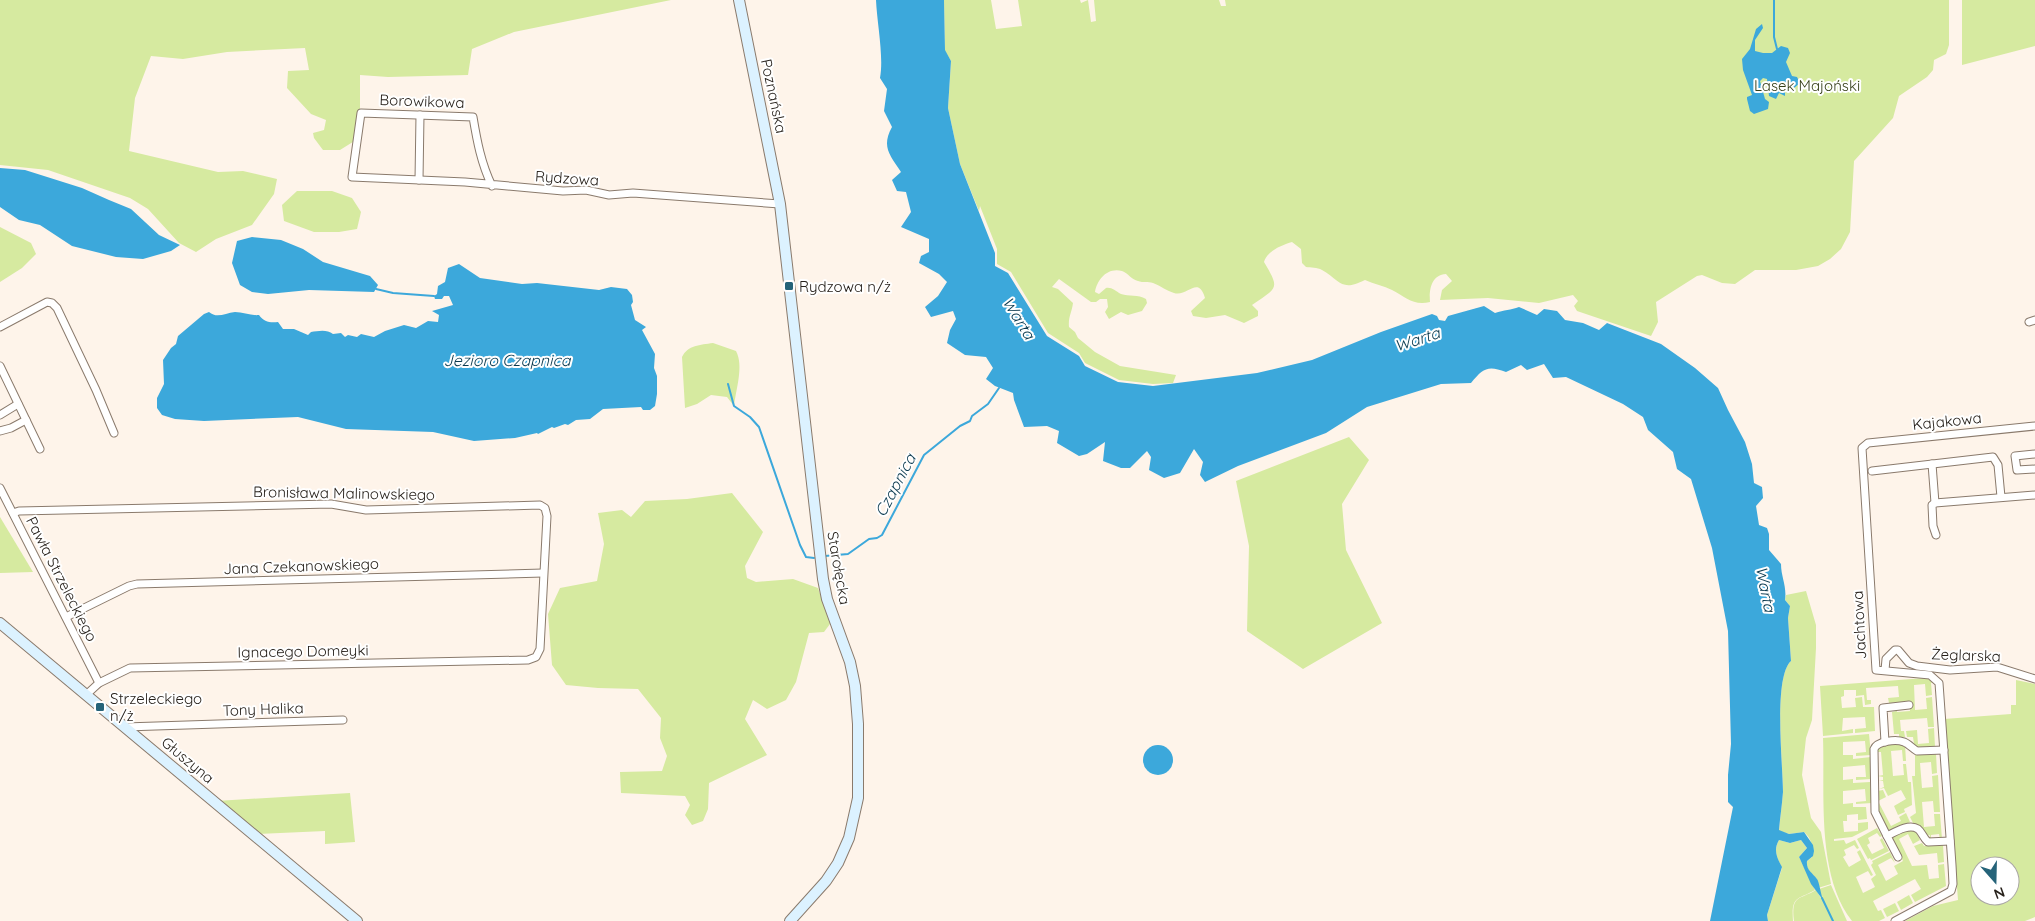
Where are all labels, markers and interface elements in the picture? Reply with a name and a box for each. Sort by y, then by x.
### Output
street label: Poznańska [757,57,791,135]
park label: Lasek Majoński [1754,76,1860,95]
street label: Borowikowa [379,90,465,112]
street label: Rydzowa [534,166,600,190]
place label: Rydzowa n/ż [799,277,891,296]
marker: Rydzowa n/ż [783,280,795,292]
water label: Warta [998,293,1040,344]
water label: Warta [1392,322,1443,356]
water label: Jezioro Czapnica [444,350,572,370]
street label: Kajakowa [1911,408,1983,434]
water label: Czapnica [870,449,920,520]
street label: Bronisława Malinowskiego [253,482,435,504]
street label: Pawła Strzeleckiego [22,513,102,645]
street label: Starołęcka [823,530,855,606]
street label: Jana Czekanowskiego [223,554,379,578]
water label: Warta [1752,564,1780,615]
street label: Jachtowa [1848,590,1870,660]
street label: Ignacego Domeyki [237,640,369,662]
street label: Żeglarska [1931,644,2001,666]
place label: Strzeleckiego n/ż [110,689,202,725]
street label: Tony Halika [222,698,304,720]
marker: Strzeleckiego n/ż [94,701,106,713]
street label: Głuszyna [158,732,218,788]
north arrow [1970,856,2020,906]
text: N [1992,883,2007,903]

